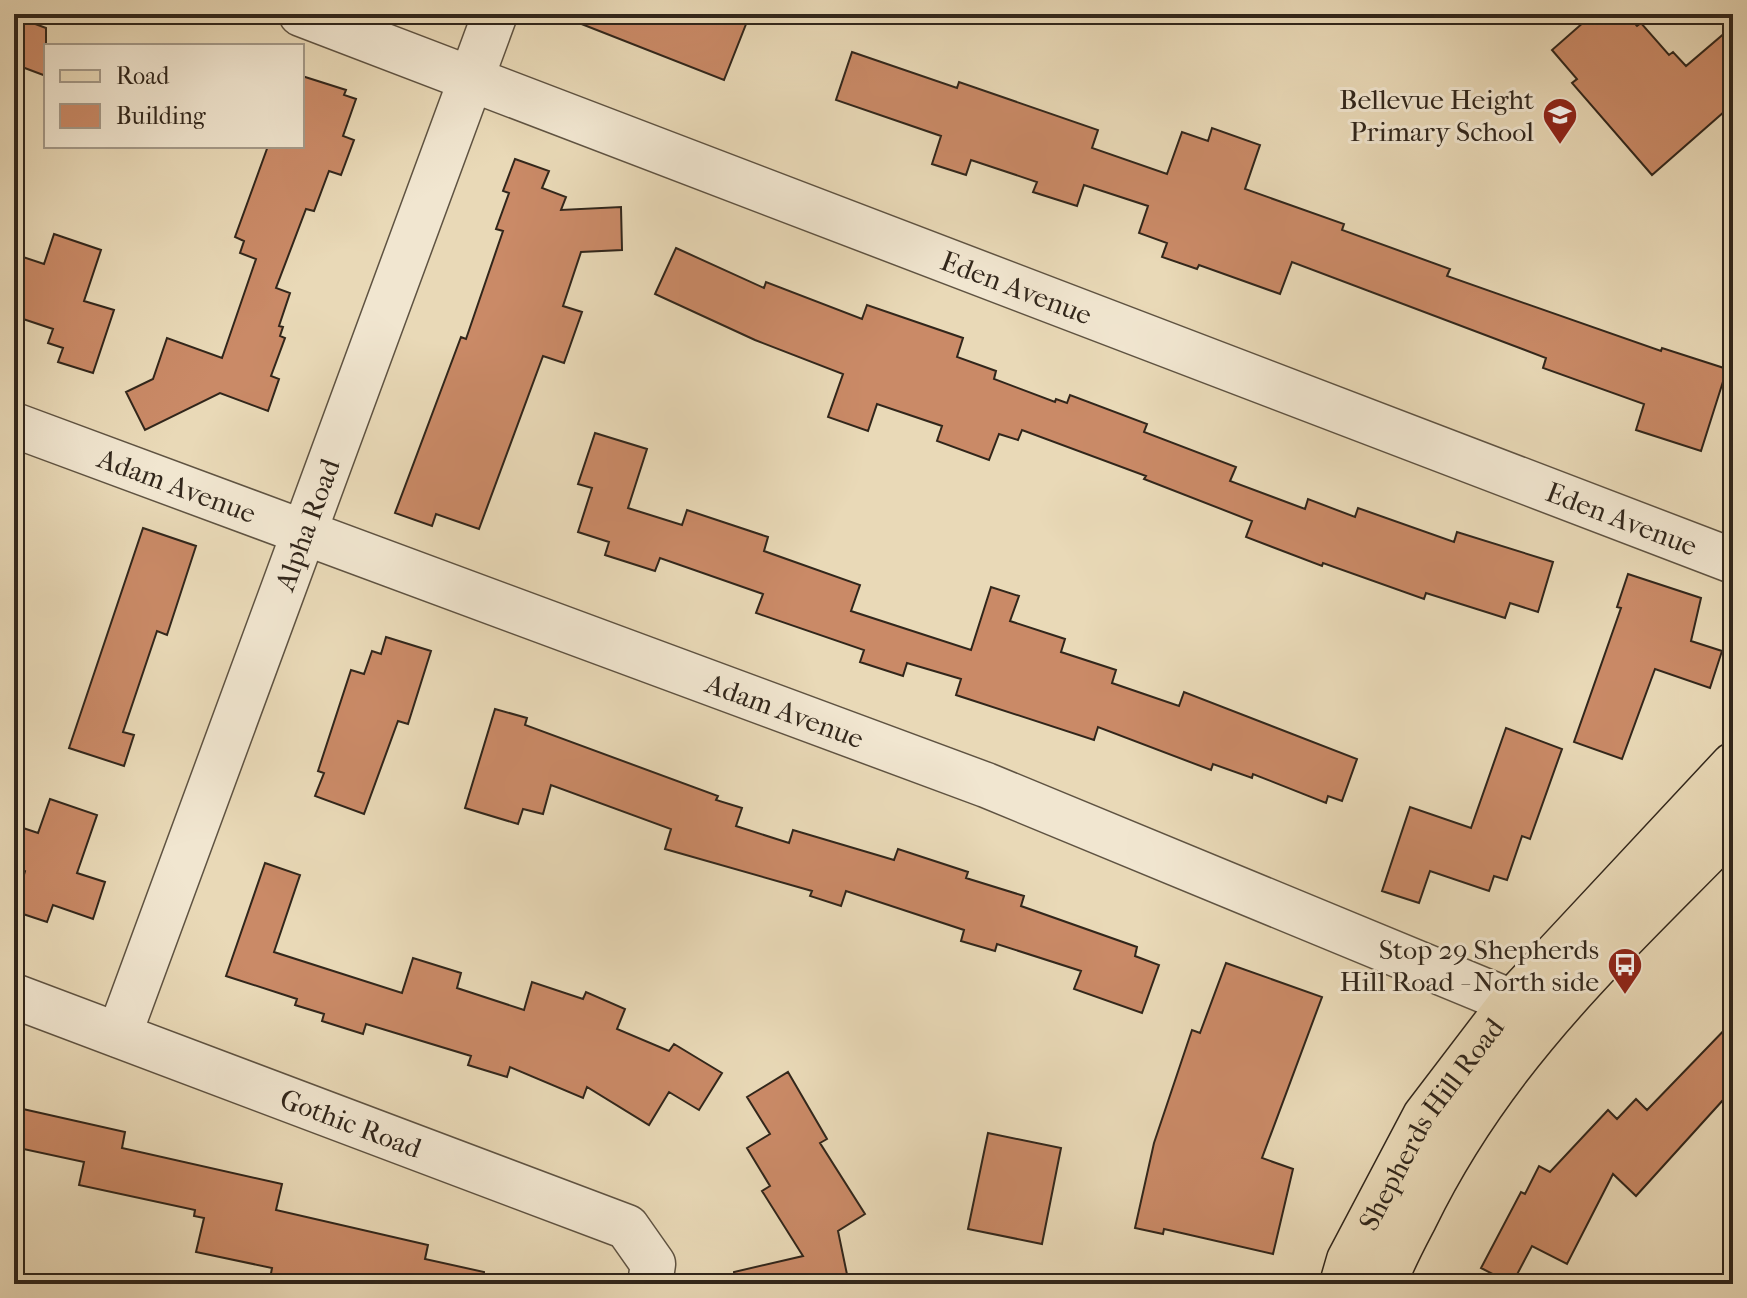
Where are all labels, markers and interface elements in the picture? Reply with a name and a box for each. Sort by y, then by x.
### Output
legend [44,44,304,148]
text: Road [116,62,170,90]
place label: Bellevue Height Primary School [1339,83,1534,148]
school or university icon: Bellevue Height Primary School [1541,96,1579,146]
text: Building [116,102,207,130]
street label: Eden Avenue [936,244,1097,332]
street label: Adam Avenue [92,441,261,530]
street label: Alpha Road [268,454,347,596]
street label: Eden Avenue [1542,475,1702,563]
street label: Adam Avenue [700,666,868,755]
place label: Stop 29 Shepherds Hill Road - North side [1339,933,1599,998]
bus stop icon: Stop 29 Shepherds Hill Road - North side [1606,946,1644,996]
street label: Shepherds Hill Road [1352,1011,1511,1236]
street label: Gothic Road [275,1082,427,1165]

